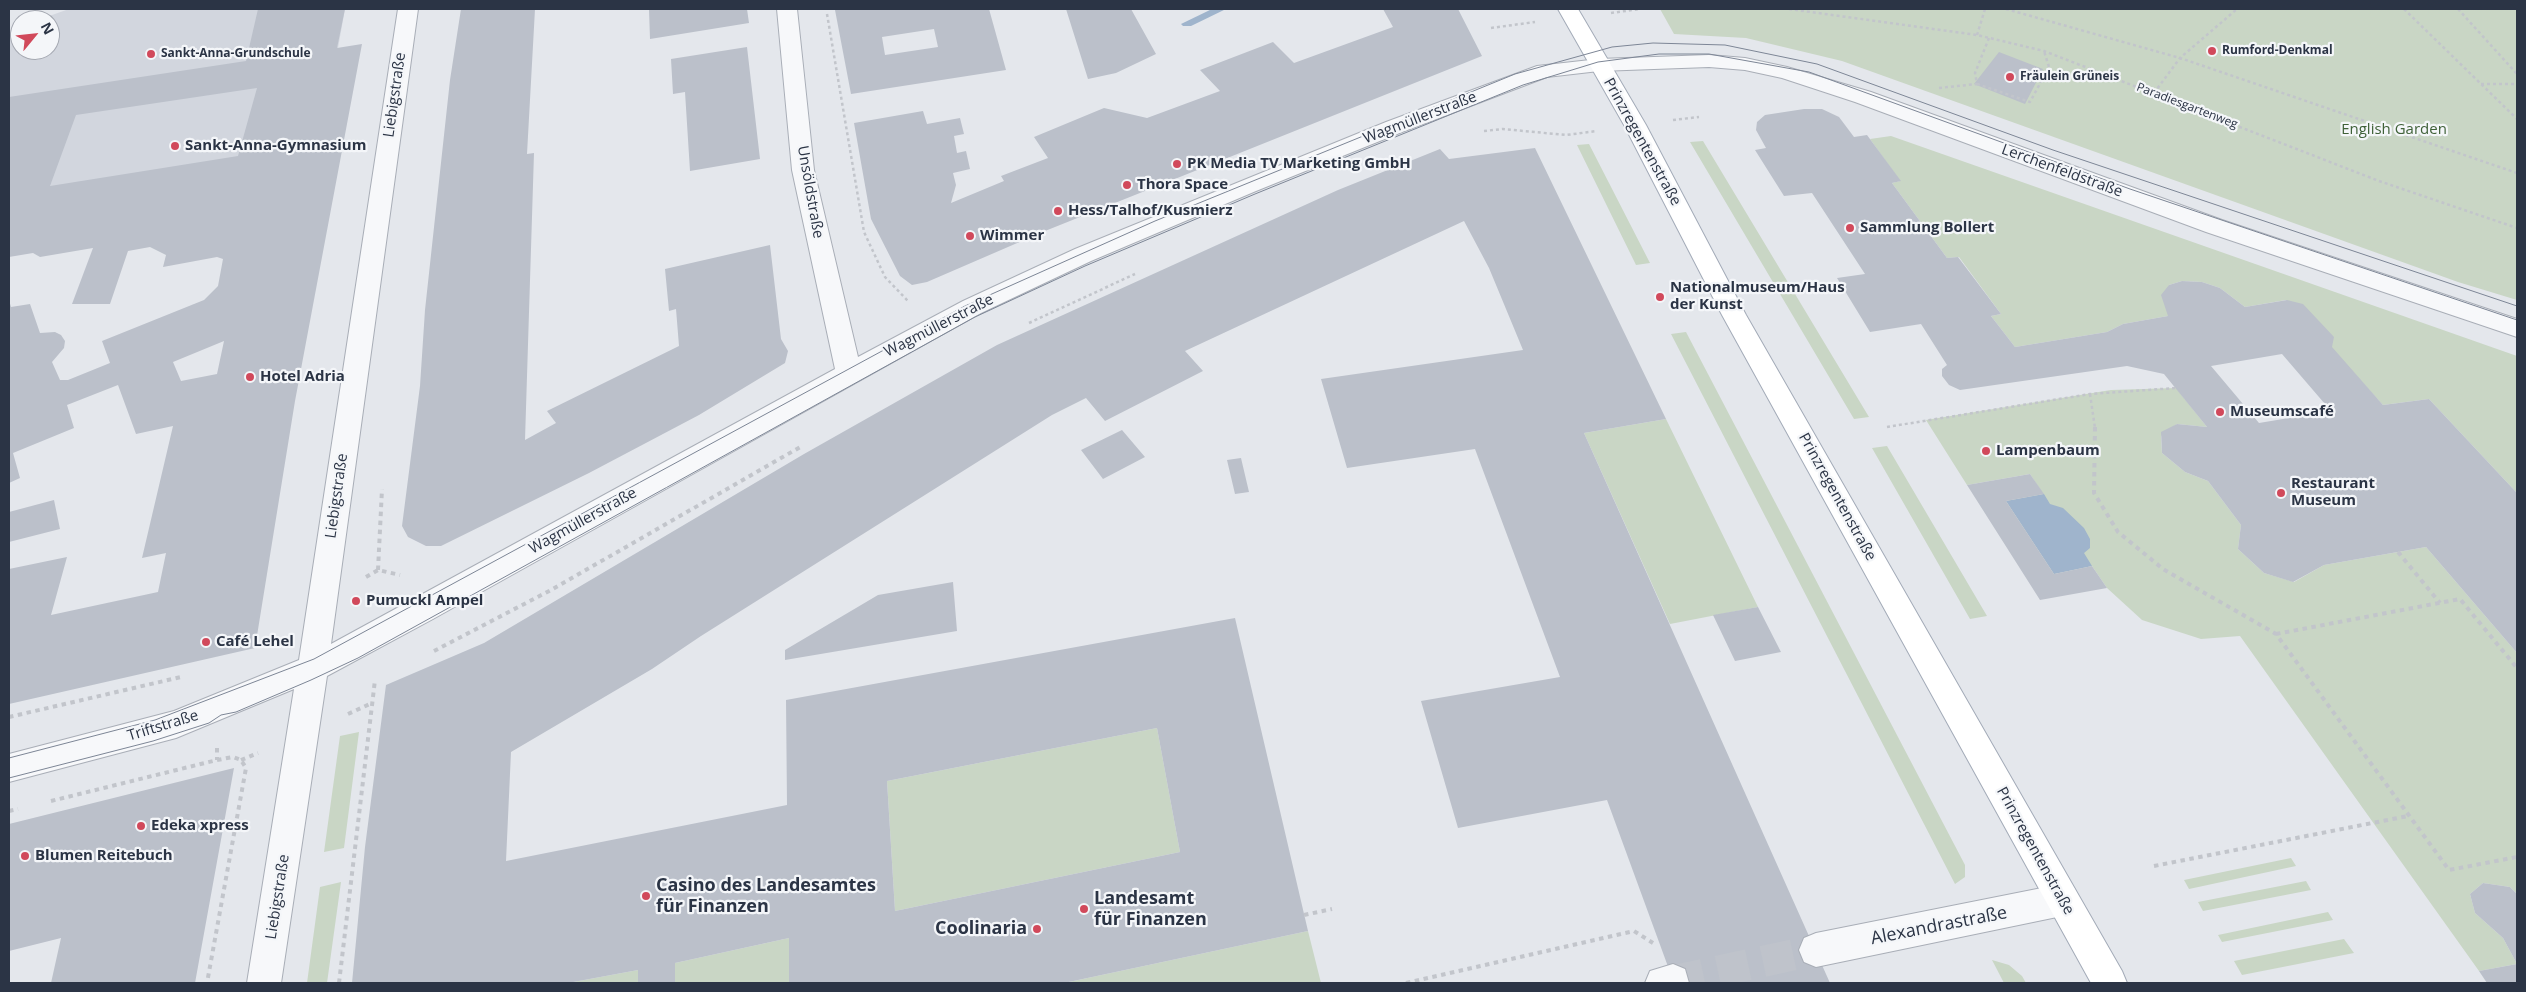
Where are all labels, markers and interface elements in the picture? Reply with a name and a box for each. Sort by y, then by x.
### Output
north arrow [10,10,60,60]
text: N [37,19,59,38]
place label: Rumford-Denkmal [2222,44,2333,58]
marker: Rumford-Denkmal [2206,45,2218,57]
place label: Sankt-Anna-Grundschule [161,47,311,61]
marker: Sankt-Anna-Grundschule [145,48,157,60]
street label: Liebigstraße [380,51,410,139]
place label: Fräulein Grüneis [2020,70,2119,84]
marker: Fräulein Grüneis [2004,71,2016,83]
street label: Prinzregentenstraße [1599,75,1685,209]
street label: Paradiesgartenweg [2134,80,2240,132]
street label: Wagmüllerstraße [1361,88,1479,148]
park label: English Garden [2341,121,2447,139]
place label: Sankt-Anna-Gymnasium [185,137,366,155]
marker: Sankt-Anna-Gymnasium [169,140,181,152]
street label: Lerchenfeldstraße [1999,141,2125,201]
street label: Unsöldstraße [793,144,827,240]
place label: PK Media TV Marketing GmbH [1187,155,1411,173]
marker: PK Media TV Marketing GmbH [1171,158,1183,170]
place label: Thora Space [1137,176,1228,194]
marker: Thora Space [1121,179,1133,191]
place label: Hess/Talhof/Kusmierz [1068,202,1232,220]
marker: Hess/Talhof/Kusmierz [1052,205,1064,217]
place label: Sammlung Bollert [1860,219,1994,237]
marker: Sammlung Bollert [1844,222,1856,234]
place label: Wimmer [980,227,1044,245]
marker: Wimmer [964,230,976,242]
place label: Nationalmuseum/Haus der Kunst [1670,279,1845,314]
street label: Wagmüllerstraße [881,291,997,361]
marker: Nationalmuseum/Haus der Kunst [1654,291,1666,303]
place label: Hotel Adria [260,368,345,386]
marker: Hotel Adria [244,371,256,383]
place label: Museumscafé [2230,403,2334,421]
marker: Museumscafé [2214,406,2226,418]
street label: Prinzregentenstraße [1794,430,1880,564]
place label: Lampenbaum [1996,442,2100,460]
marker: Lampenbaum [1980,445,1992,457]
street label: Liebigstraße [322,452,352,540]
place label: Restaurant Museum [2291,475,2375,510]
street label: Wagmüllerstraße [526,484,640,558]
marker: Restaurant Museum [2275,487,2287,499]
place label: Pumuckl Ampel [366,592,483,610]
marker: Pumuckl Ampel [350,595,362,607]
place label: Café Lehel [216,633,294,651]
marker: Café Lehel [200,636,212,648]
street label: Triftstraße [125,707,201,745]
street label: Prinzregentenstraße [1992,784,2078,918]
place label: Edeka xpress [151,817,249,835]
marker: Edeka xpress [135,820,147,832]
place label: Blumen Reitebuch [35,847,172,865]
marker: Blumen Reitebuch [19,850,31,862]
street label: Liebigstraße [262,853,294,941]
place label: Casino des Landesamtes für Finanzen [656,875,876,918]
place label: Landesamt für Finanzen [1094,888,1207,931]
marker: Casino des Landesamtes für Finanzen [640,890,652,902]
street label: Alexandrastraße [1869,902,2009,950]
marker: Landesamt für Finanzen [1078,903,1090,915]
place label: Coolinaria [935,918,1027,940]
marker: Coolinaria [1031,923,1043,935]

